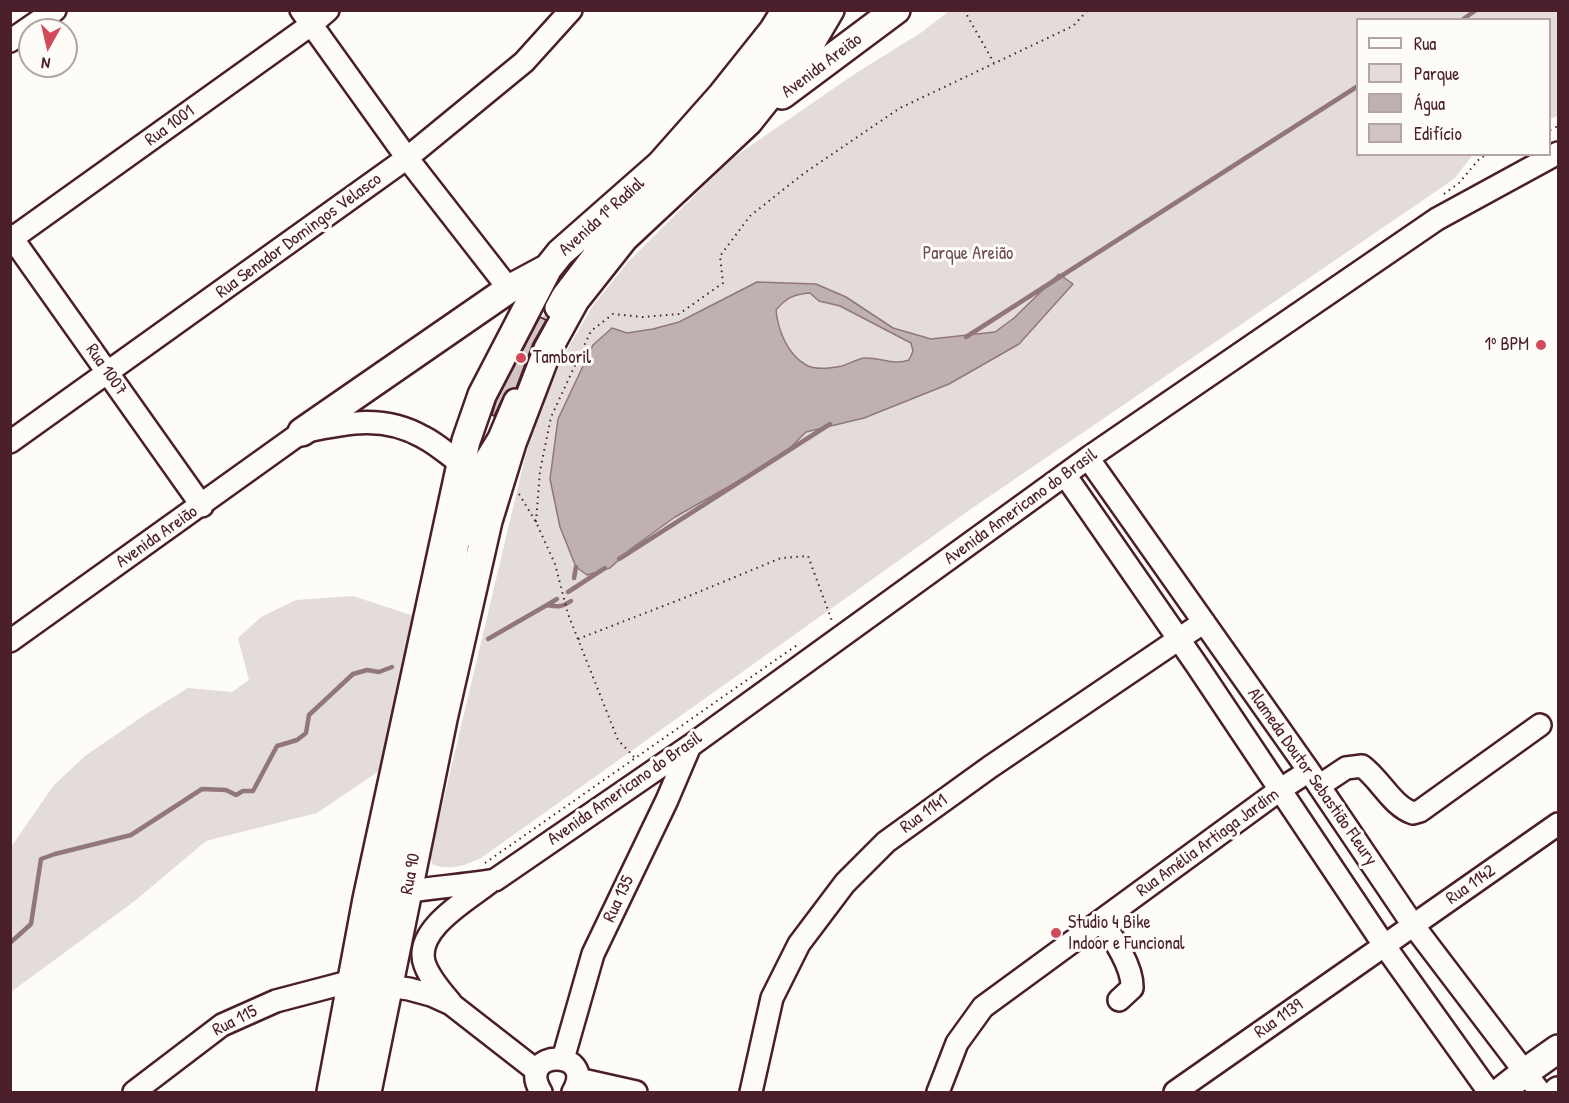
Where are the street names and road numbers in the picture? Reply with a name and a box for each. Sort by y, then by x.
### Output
street label: Avenida Areião [778,29,866,103]
street label: Rua 1001 [141,101,199,151]
street label: Rua Senador Domingos Velasco [212,169,386,303]
street label: Avenida 1ª Radial [555,173,649,261]
street label: Rua 1007 [80,340,132,400]
street label: Avenida Americano do Brasil [940,444,1102,570]
street label: Avenida Areião [112,501,202,573]
street label: Alameda Doutor Sebastião Fleury [1242,684,1382,870]
street label: Avenida Americano do Brasil [544,728,706,850]
street label: Rua Amélia Artiaga Jardim [1133,784,1283,902]
street label: Rua 1141 [896,790,952,838]
street label: Rua 90 [396,852,426,896]
street label: Rua 1142 [1442,860,1500,910]
street label: Rua 135 [599,872,639,926]
street label: Rua 1139 [1251,995,1307,1043]
street label: Rua 115 [209,1001,261,1041]

